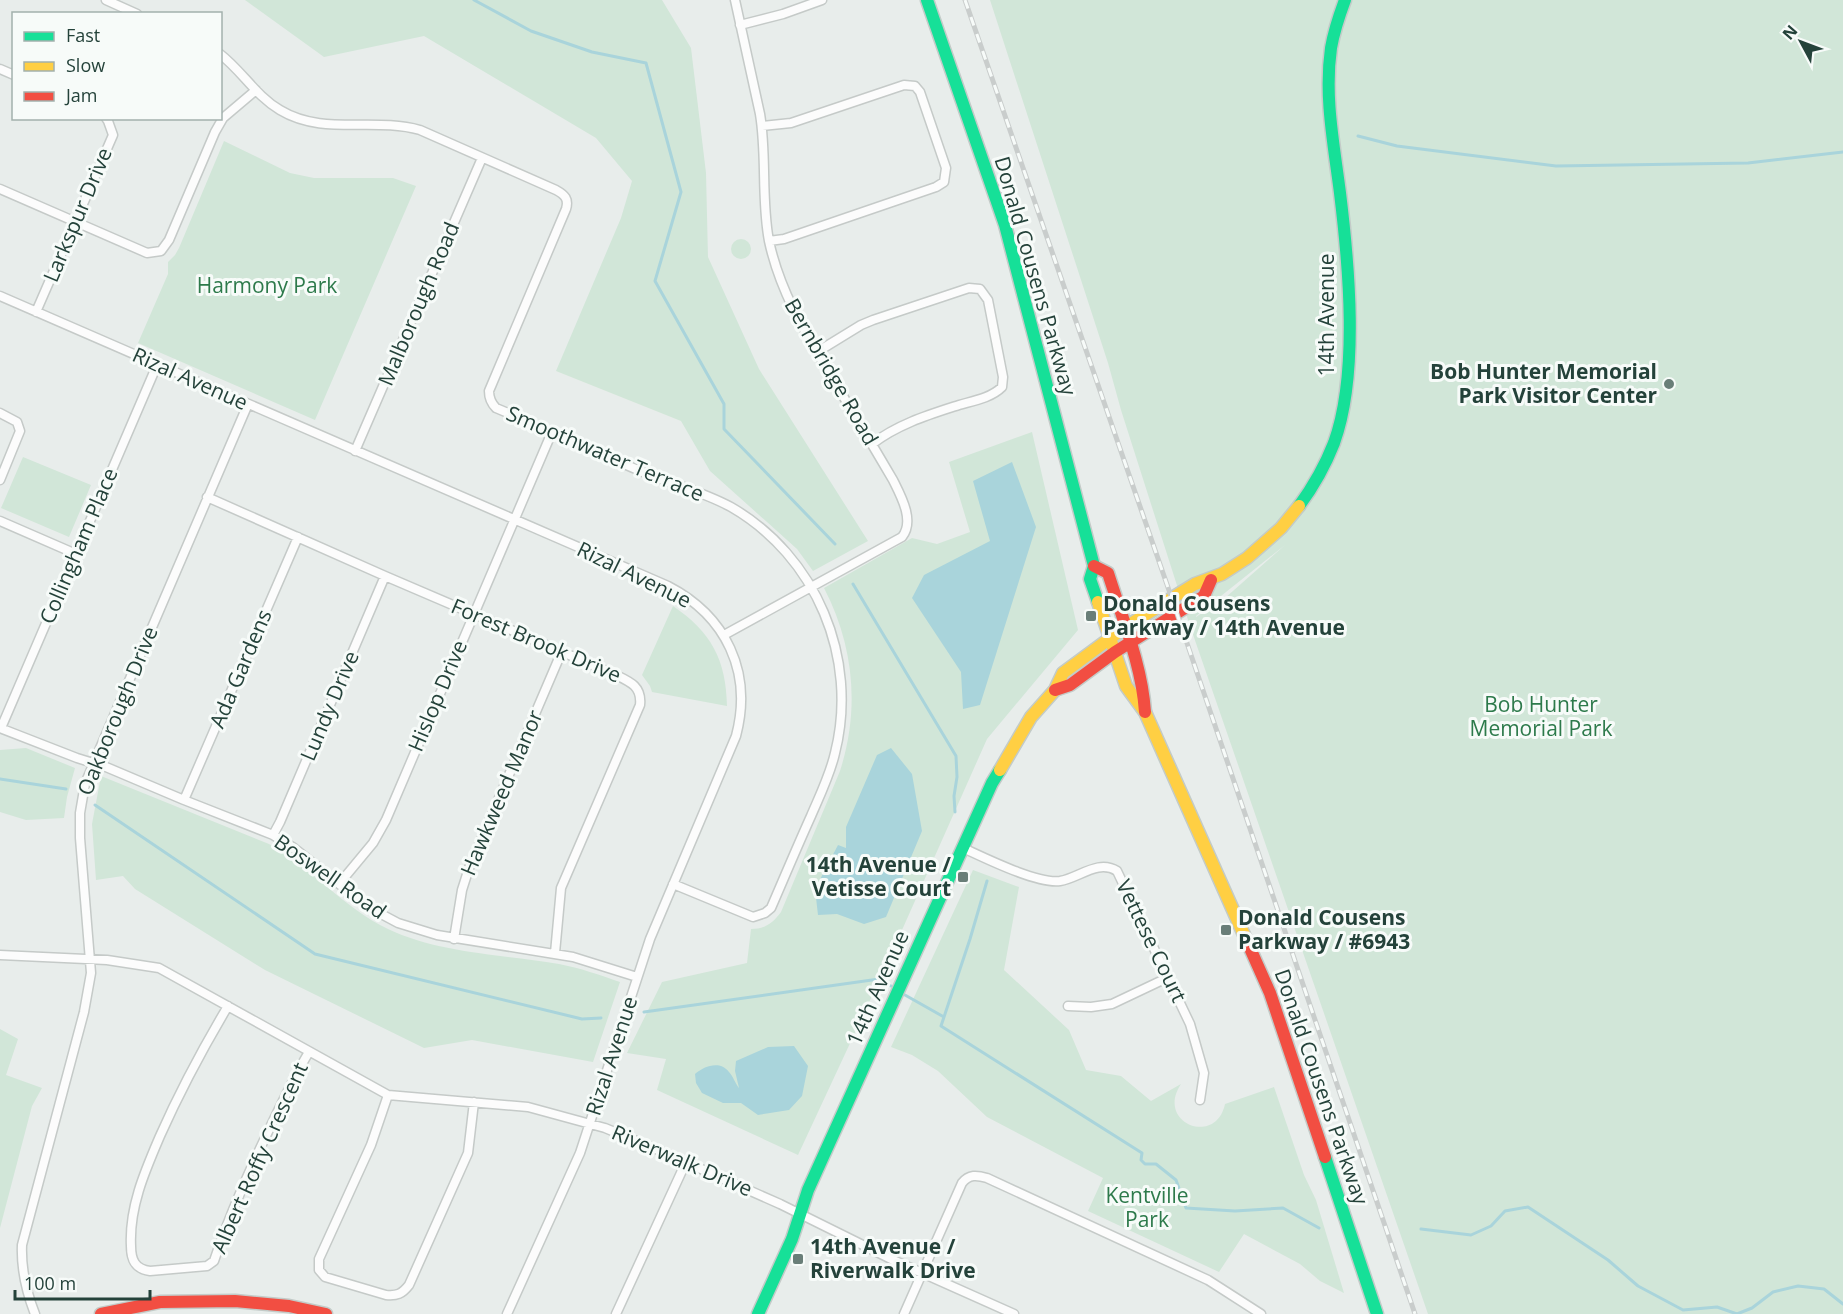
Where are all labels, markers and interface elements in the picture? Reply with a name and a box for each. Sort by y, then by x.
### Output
legend [12,12,222,120]
north arrow [1771,12,1831,72]
text: N [1777,20,1802,44]
text: Fast [66,23,100,47]
text: Slow [66,53,105,77]
text: Jam [64,83,98,107]
street label: Larkspur Drive [36,143,118,286]
street label: Donald Cousens Parkway [988,153,1084,399]
street label: Malborough Road [371,217,465,390]
street label: 14th Avenue [1312,254,1340,376]
park label: Harmony Park [197,271,337,299]
street label: Bernbridge Road [778,293,885,450]
street label: Rizal Avenue [128,340,253,416]
place label: Bob Hunter Memorial Park Visitor Center [1430,357,1657,409]
marker: Bob Hunter Memorial Park Visitor Center [1662,377,1676,391]
street label: Smoothwater Terrace [502,399,708,507]
street label: Collingham Place [33,463,124,628]
street label: Rizal Avenue [573,534,696,614]
place label: Donald Cousens Parkway / 14th Avenue [1103,589,1345,641]
street label: Forest Brook Drive [447,592,626,689]
street label: Ada Gardens [203,605,278,732]
marker: Donald Cousens Parkway / 14th Avenue [1084,609,1098,623]
street label: Oakborough Drive [70,622,164,799]
street label: Hislop Drive [401,636,473,756]
street label: Lundy Drive [293,646,365,765]
park label: Bob Hunter Memorial Park [1470,690,1612,742]
street label: Hawkweed Manor [454,705,549,880]
street label: Boswell Road [269,827,392,925]
place label: 14th Avenue / Vetisse Court [806,850,951,902]
marker: 14th Avenue / Vetisse Court [956,870,970,884]
street label: Vettese Court [1110,875,1194,1007]
place label: Donald Cousens Parkway / #6943 [1238,903,1410,955]
marker: Donald Cousens Parkway / #6943 [1219,923,1233,937]
street label: 14th Avenue [839,926,915,1049]
street label: Donald Cousens Parkway [1268,965,1376,1209]
street label: Rizal Avenue [579,993,643,1119]
street label: Albert Roffy Crescent [204,1058,314,1258]
street label: Riverwalk Drive [608,1118,757,1202]
park label: Kentville Park [1105,1181,1189,1233]
place label: 14th Avenue / Riverwalk Drive [810,1232,976,1284]
marker: 14th Avenue / Riverwalk Drive [791,1252,805,1266]
scale bar [15,1263,150,1301]
text: 100 m [24,1271,76,1295]

